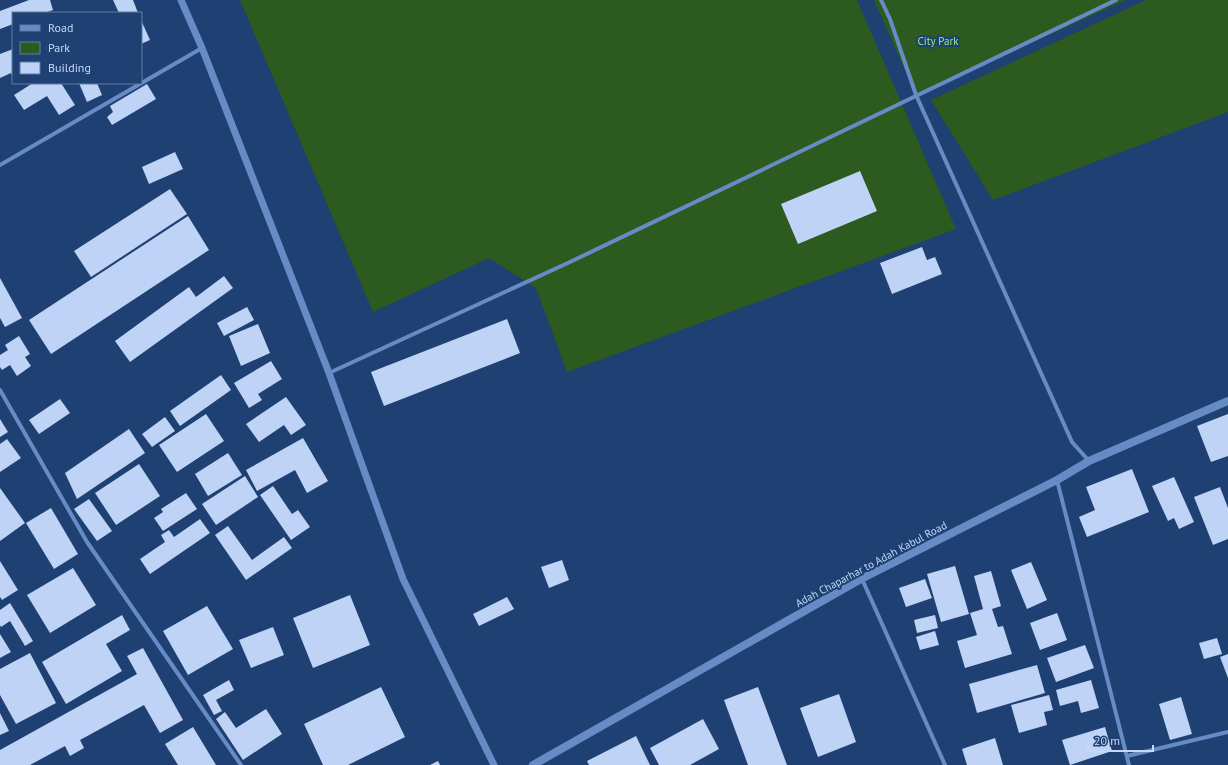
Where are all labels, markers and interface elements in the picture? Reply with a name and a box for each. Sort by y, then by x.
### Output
legend [12,12,142,84]
text: Road [48,20,73,35]
park label: City Park [918,34,959,48]
text: Park [48,40,70,55]
text: Building [48,60,91,75]
street label: Adah Chaparhar to Adah Kabul Road [793,518,949,610]
scale bar [1088,727,1153,753]
text: 20 m [1094,733,1120,748]

